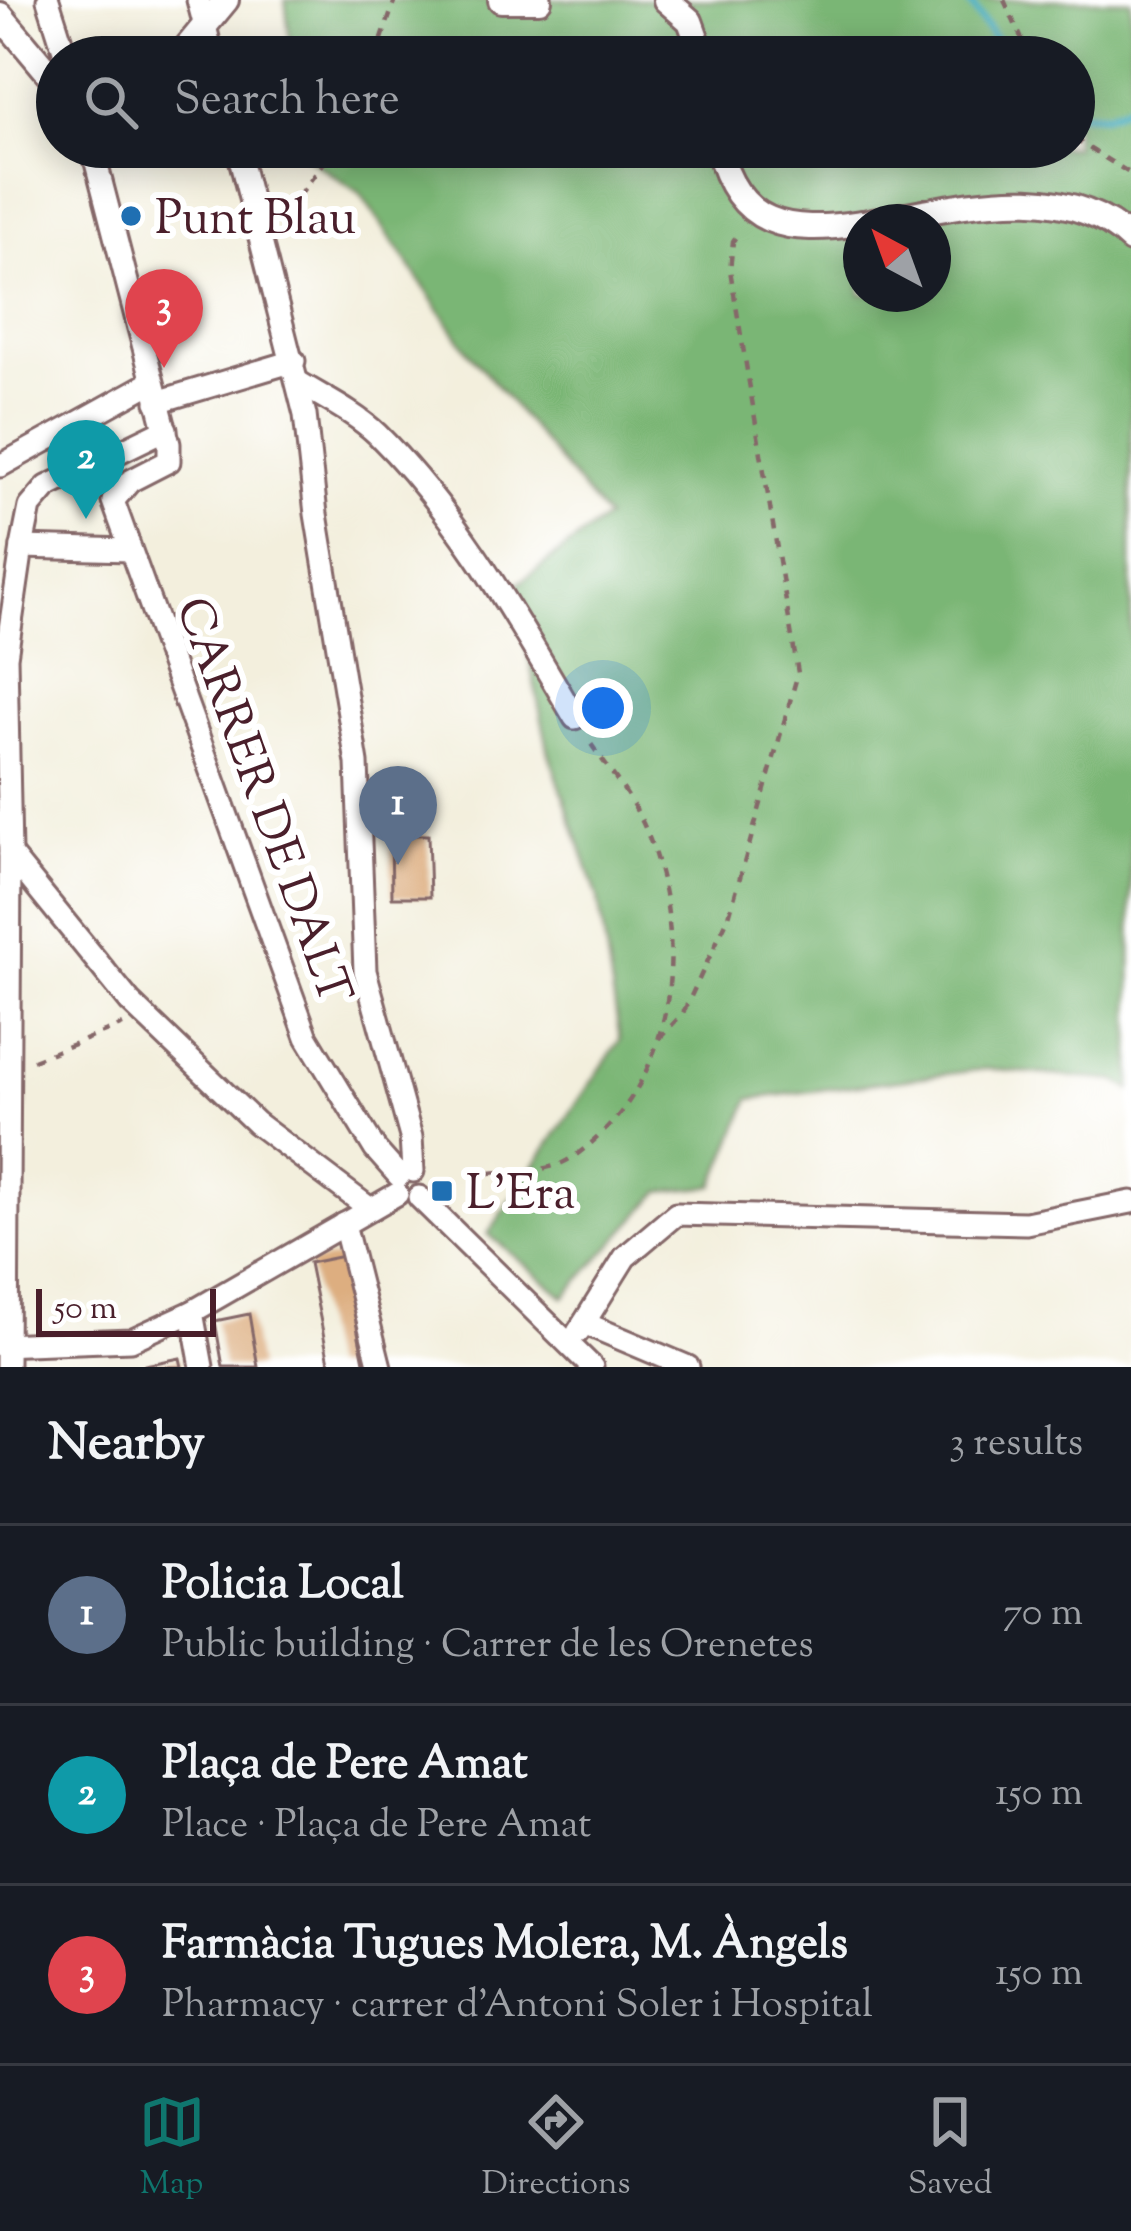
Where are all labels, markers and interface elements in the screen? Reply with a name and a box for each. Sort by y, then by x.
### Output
search box [36,36,1095,168]
icon: search [78,69,144,135]
text: Search here [174,70,400,135]
place label: Punt Blau [155,187,356,256]
marker: Punt Blau [118,203,144,229]
north arrow [843,204,951,312]
pin: 3 [125,269,203,368]
pin: 2 [47,420,125,519]
street label: CARRER DE DALT [155,589,367,1015]
your location [573,678,633,738]
pin: 1 [359,766,437,865]
place label: L'Era [466,1162,575,1231]
marker: L'Era [429,1178,455,1204]
scale bar [36,1283,216,1336]
text: 50 m [54,1286,117,1334]
text: Nearby [48,1409,205,1482]
text: 3 results [949,1417,1083,1473]
text: Policia Local [162,1554,404,1619]
text: 1 [80,1587,94,1643]
text: 70 m [1003,1587,1083,1643]
text: Public building · Carrer de les Orenetes [162,1619,814,1675]
text: Plaça de Pere Amat [162,1734,528,1799]
text: 2 [78,1767,96,1823]
text: 150 m [995,1767,1083,1823]
text: Place · Plaça de Pere Amat [162,1799,591,1855]
text: Farmàcia Tugues Molera, M. Àngels [162,1914,848,1979]
text: 3 [79,1947,95,2003]
text: 150 m [995,1947,1083,2003]
text: Pharmacy · carrer d'Antoni Soler i Hospital [162,1979,873,2035]
tab: Map [139,2089,205,2209]
tab: Directions [482,2089,631,2209]
tab: Saved [908,2089,992,2209]

